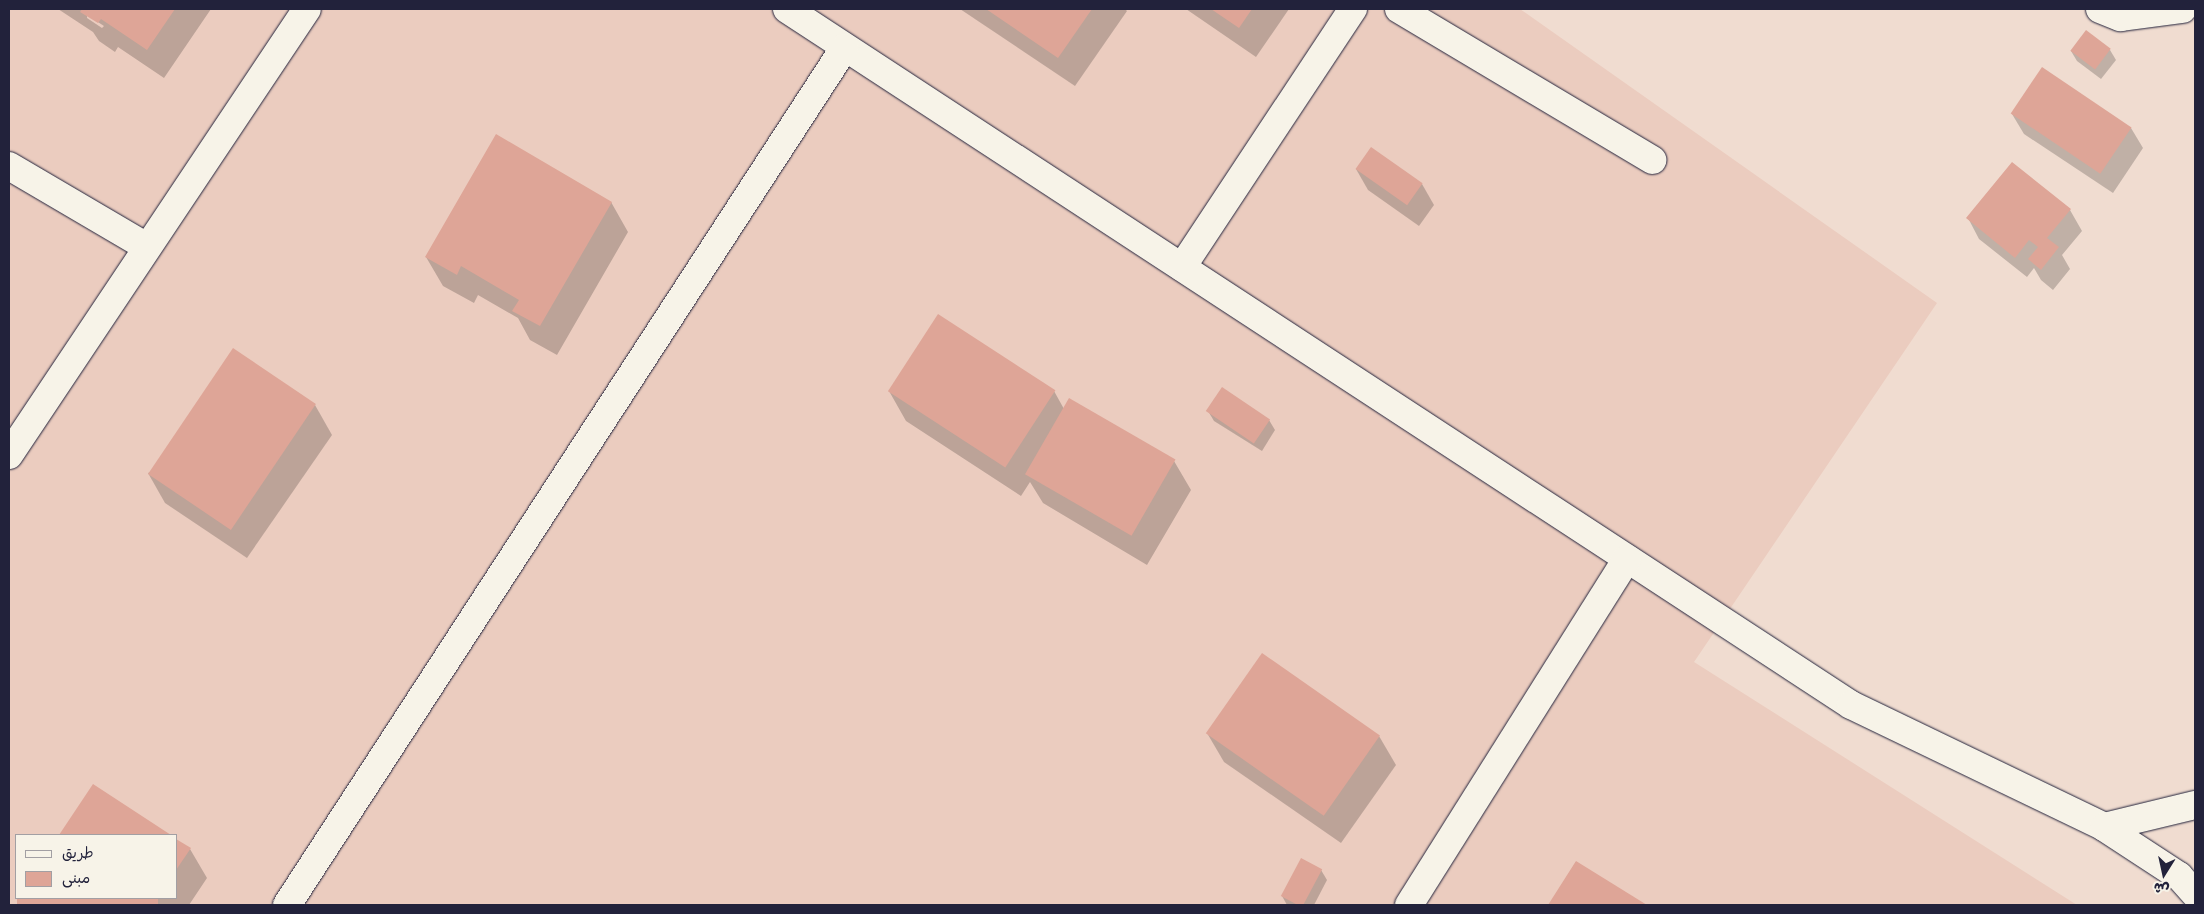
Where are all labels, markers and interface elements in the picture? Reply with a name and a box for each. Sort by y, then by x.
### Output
legend [15,834,178,899]
text: طريق [62,843,94,863]
north arrow [2139,849,2189,899]
text: مبنى [62,868,90,888]
text: ش [2152,879,2171,899]

